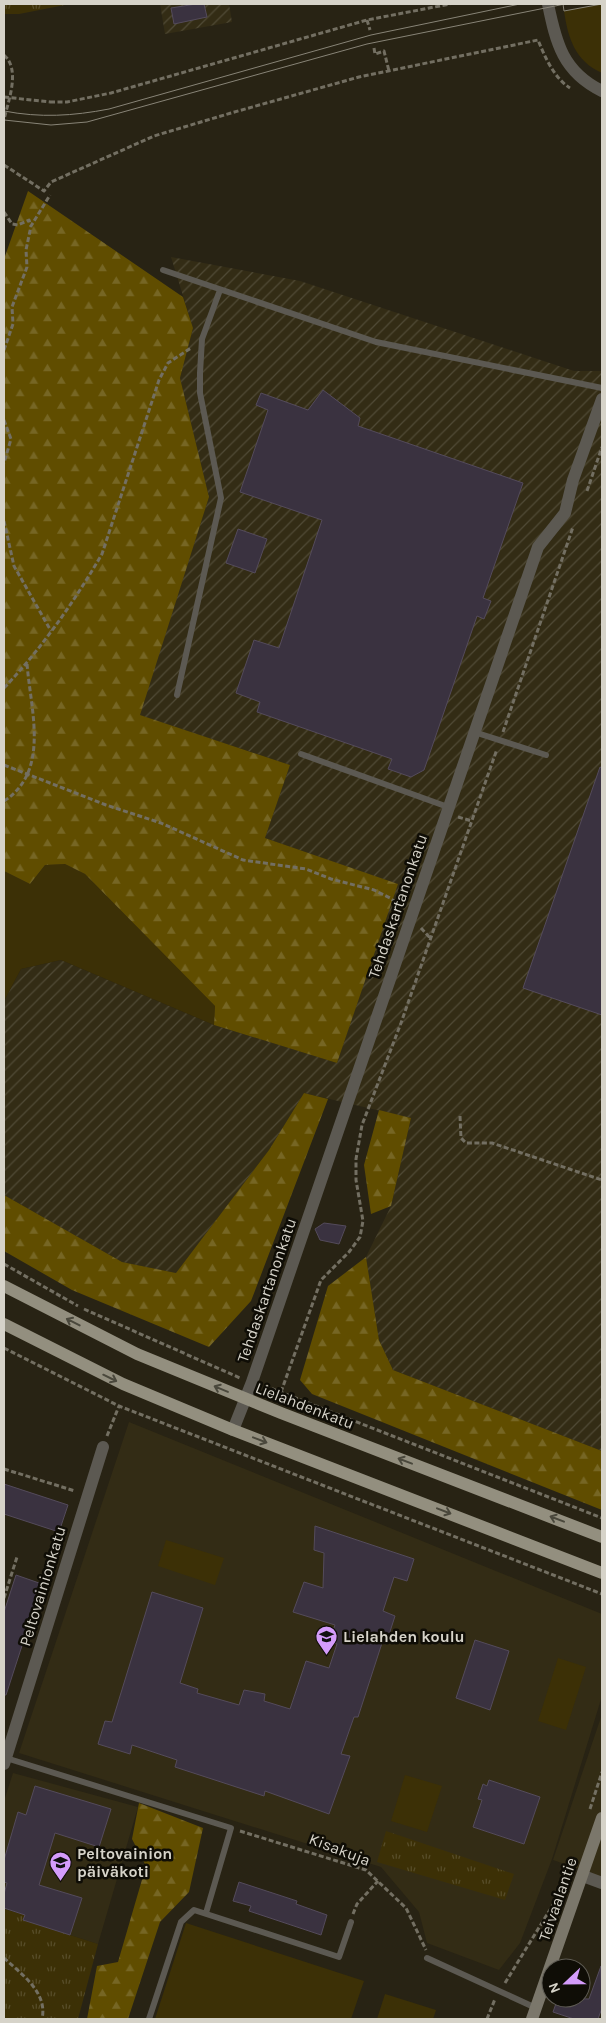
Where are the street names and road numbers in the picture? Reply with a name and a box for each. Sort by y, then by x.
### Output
street label: Tehdaskartanonkatu [364,831,431,981]
street label: Tehdaskartanonkatu [233,1215,300,1365]
street label: Lielahdenkatu [253,1378,357,1433]
street label: Peltovainionkatu [15,1524,70,1648]
street label: Kisakuja [306,1829,373,1870]
street label: Teivaalantie [534,1855,581,1944]

